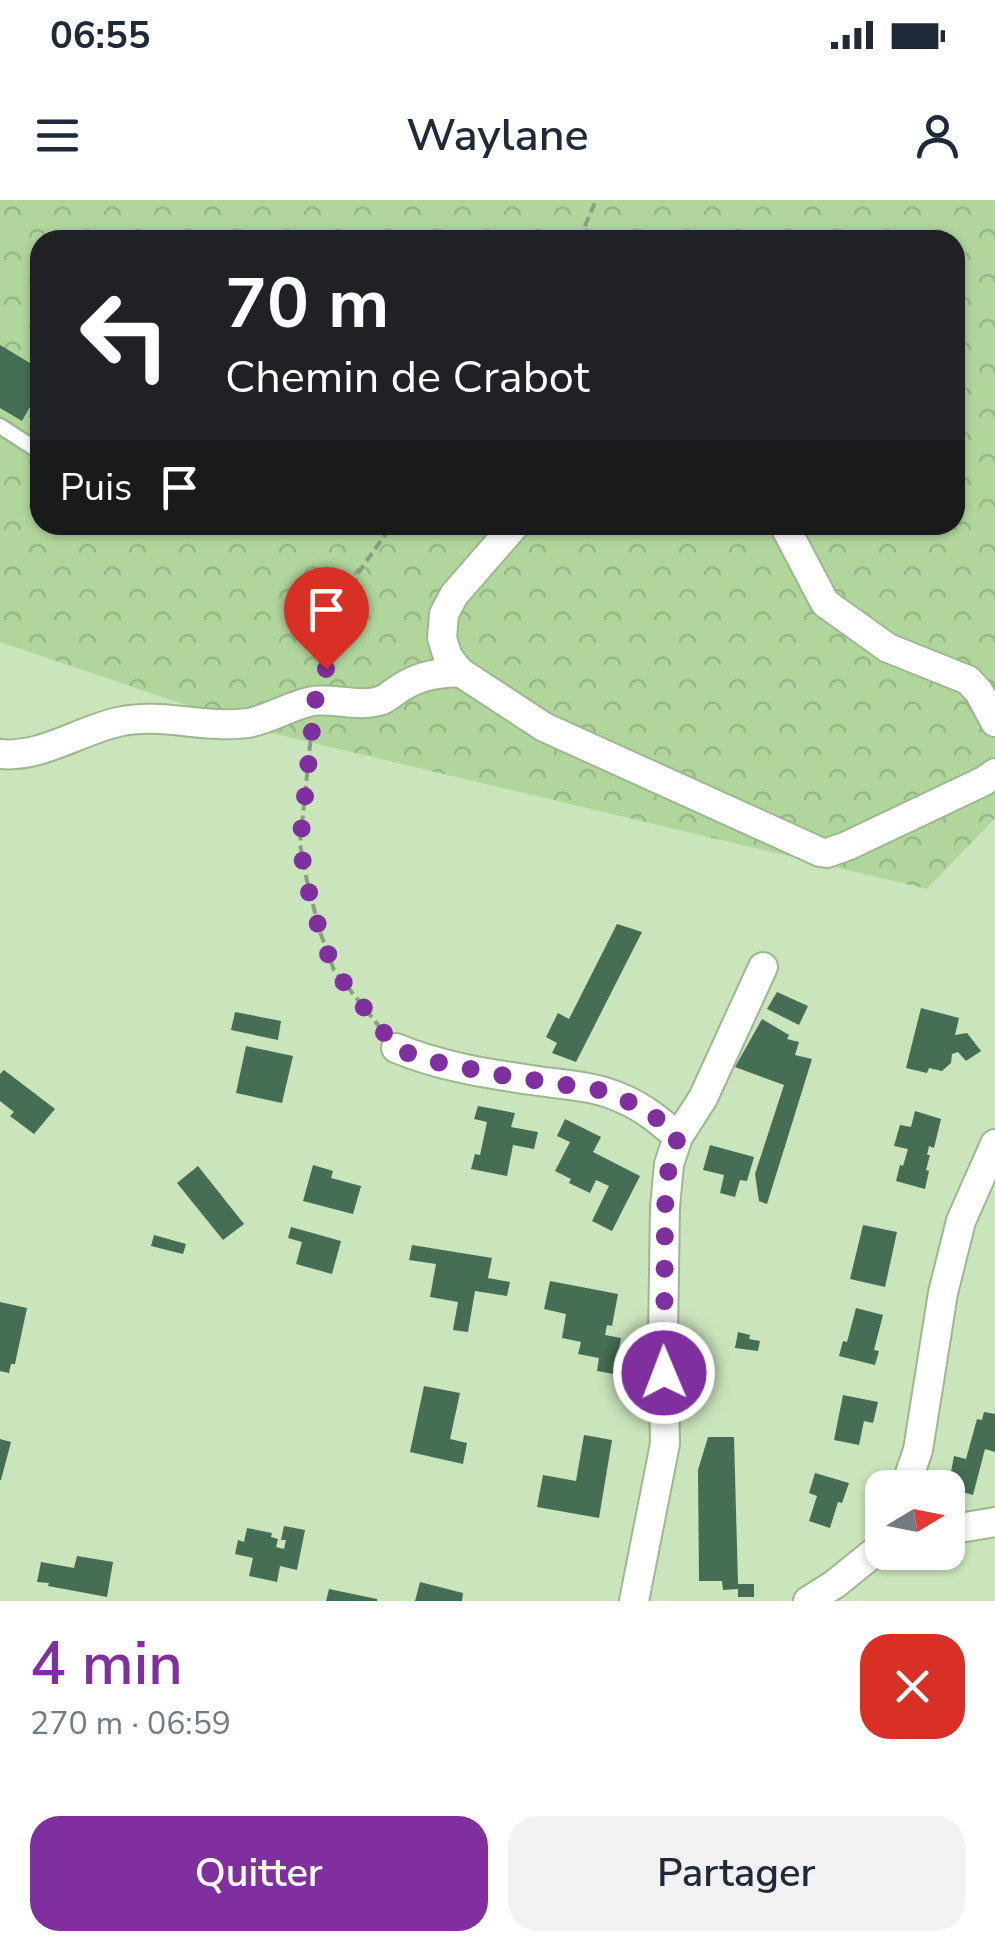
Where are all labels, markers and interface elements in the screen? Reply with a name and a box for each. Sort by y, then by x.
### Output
text: 06:55 [50,10,151,61]
text: Waylane [406,105,589,166]
icon: menu [30,108,85,163]
icon: person [910,108,965,163]
text: 70 m [225,256,389,352]
icon: left [60,270,190,400]
text: Chemin de Crabot [225,347,589,408]
icon: arrive [152,460,207,515]
text: Puis [60,462,132,513]
pin [284,567,369,670]
icon: arrive [299,582,354,637]
position arrow [612,1321,716,1425]
north arrow [865,1470,965,1570]
map controls [865,1470,965,1570]
text: 4 min [30,1623,183,1705]
button: close [860,1634,965,1739]
text: 270 m · 06:59 [30,1702,231,1745]
button: Quitter [30,1816,488,1931]
button: Partager [508,1816,965,1931]

